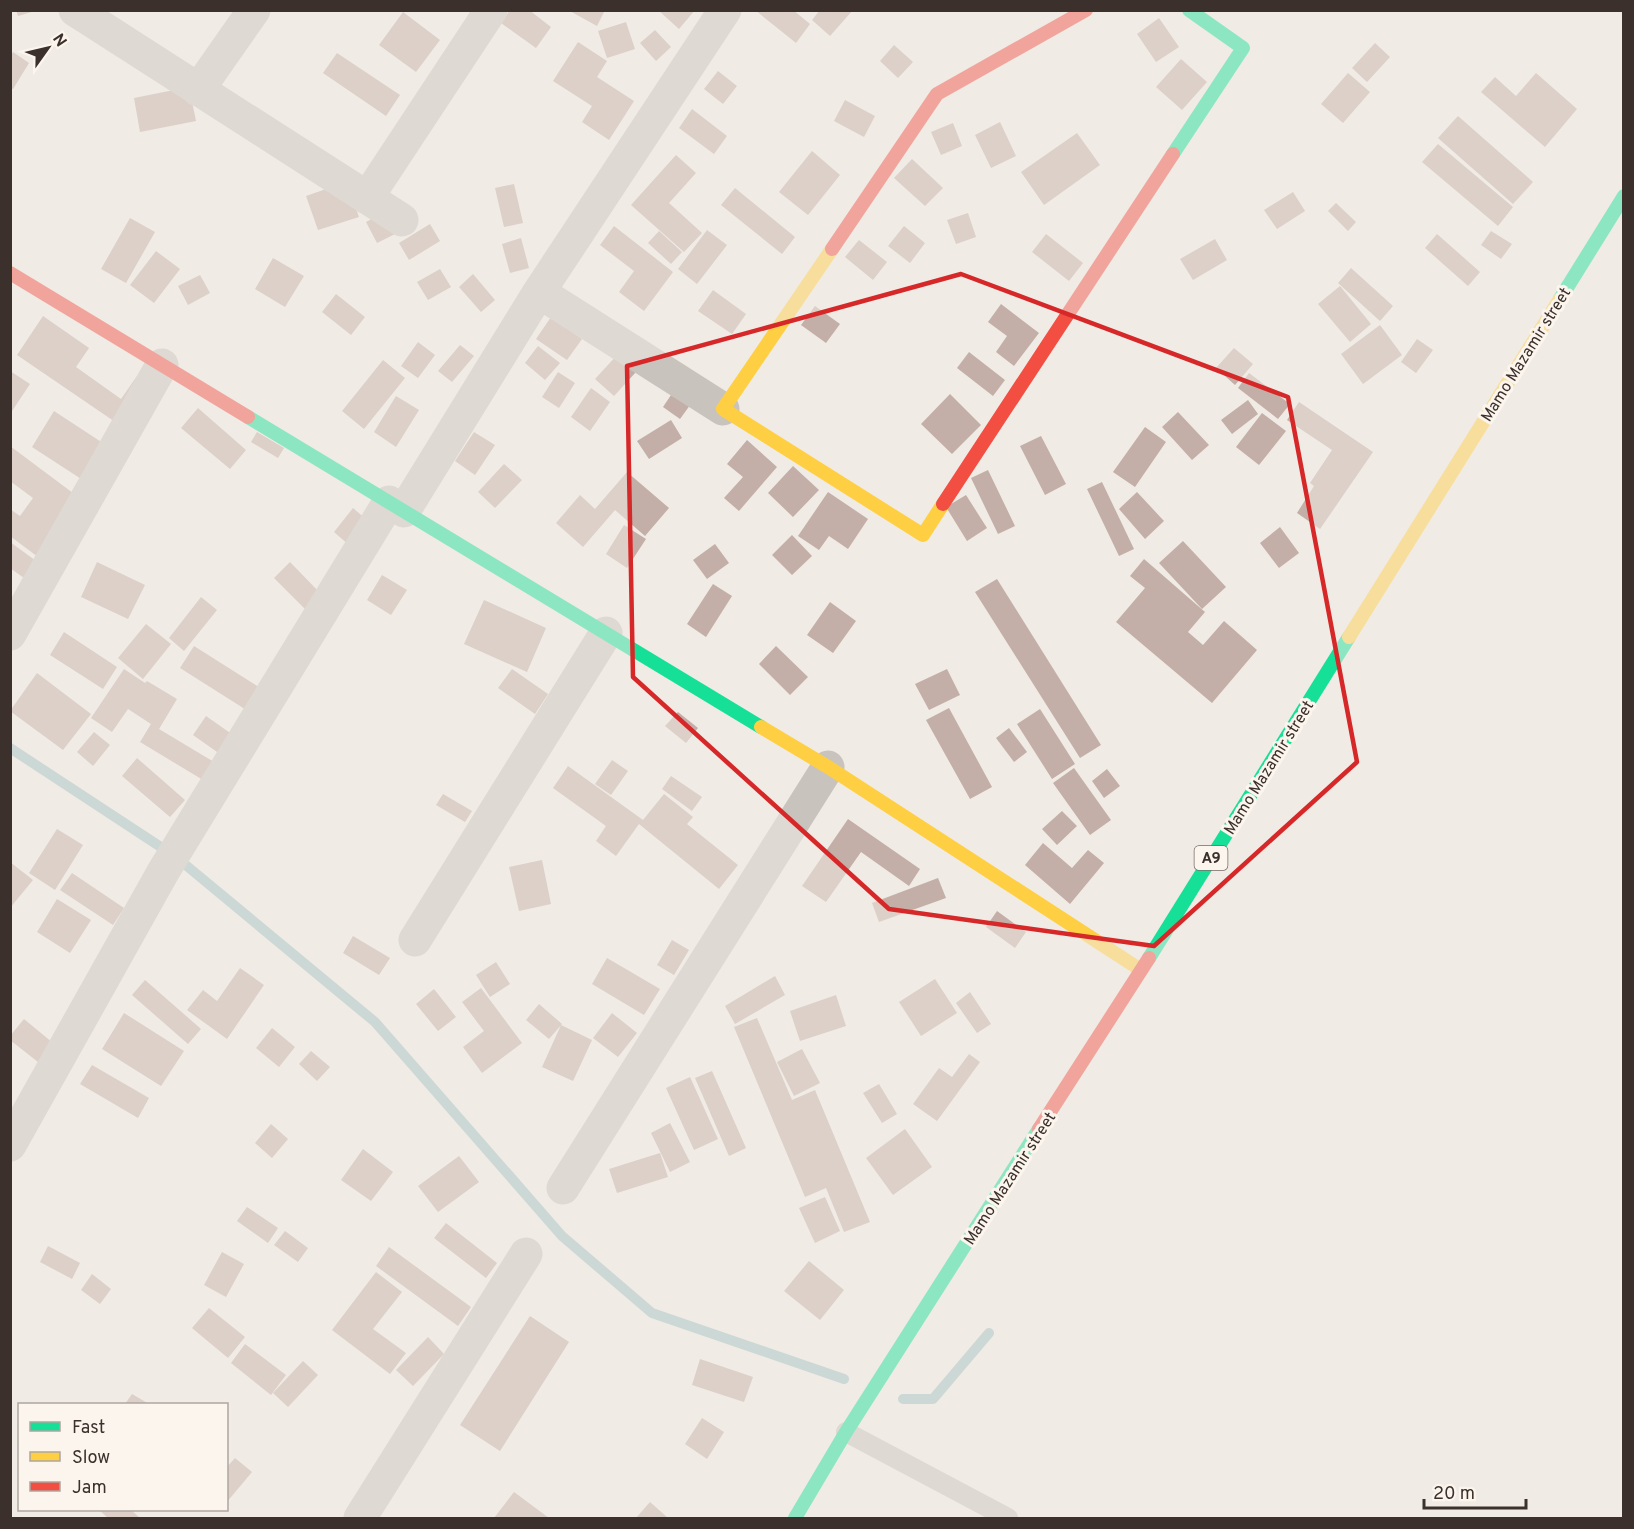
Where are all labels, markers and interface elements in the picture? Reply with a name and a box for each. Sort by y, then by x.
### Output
north arrow [18,18,78,78]
text: N [47,30,70,51]
street label: Mamo Mazamir street [1477,284,1576,426]
street label: Mamo Mazamir street [1220,697,1319,839]
road number: A9 [1194,846,1228,870]
street label: Mamo Mazamir street [960,1109,1061,1249]
legend [18,1403,228,1511]
text: Fast [72,1417,105,1440]
text: Slow [72,1447,110,1470]
scale bar [1424,1472,1526,1510]
text: Jam [72,1477,107,1500]
text: 20 m [1433,1483,1475,1506]

